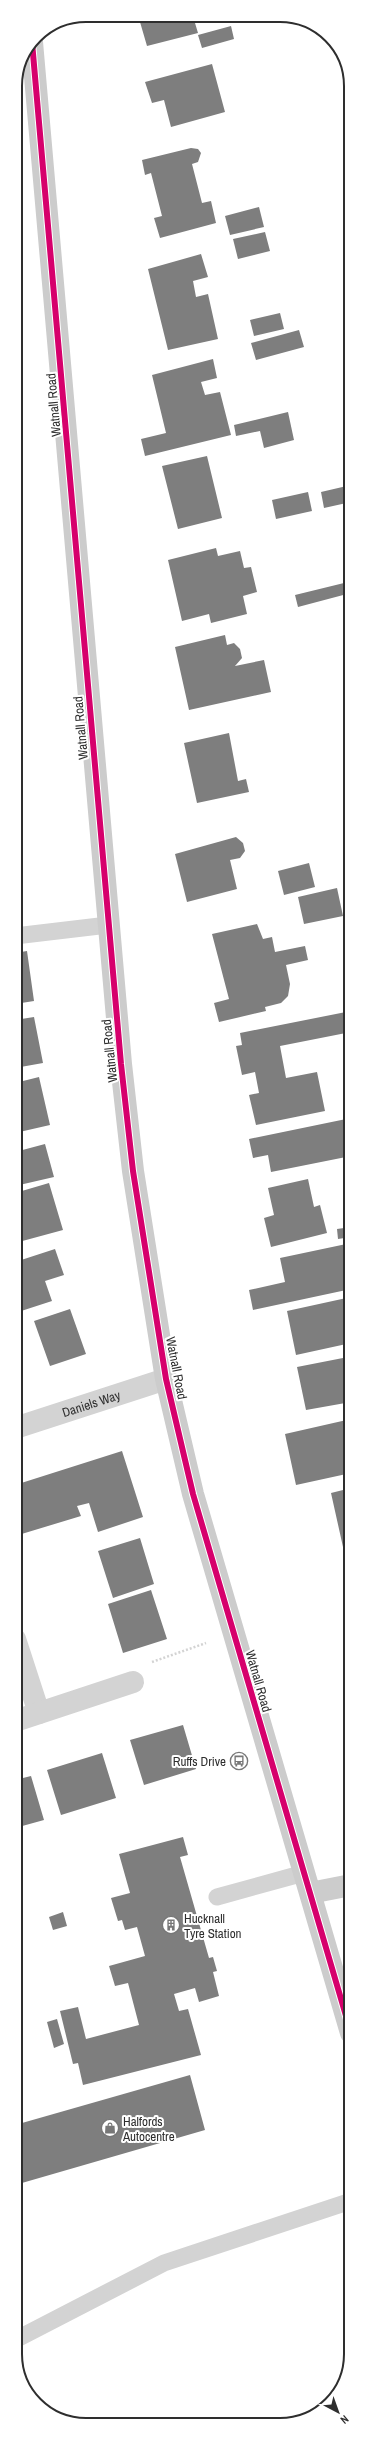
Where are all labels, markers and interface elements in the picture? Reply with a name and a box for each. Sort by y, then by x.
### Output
street label: Watnall Road [42,372,65,437]
street label: Watnall Road [69,695,92,760]
street label: Watnall Road [98,1018,121,1083]
street label: Watnall Road [162,1335,191,1401]
street label: Daniels Way [60,1386,123,1421]
street label: Watnall Road [242,1648,275,1714]
bus stop icon: Ruffs Drive [229,1751,249,1771]
place label: Ruffs Drive [173,1753,226,1770]
place label: Hucknall Tyre Station [184,1910,242,1942]
building icon: Hucknall Tyre Station [161,1915,181,1935]
place label: Halfords Autocentre [122,2113,175,2145]
shop icon: Halfords Autocentre [100,2118,120,2138]
north arrow [318,2392,358,2432]
text: N [338,2412,352,2427]

